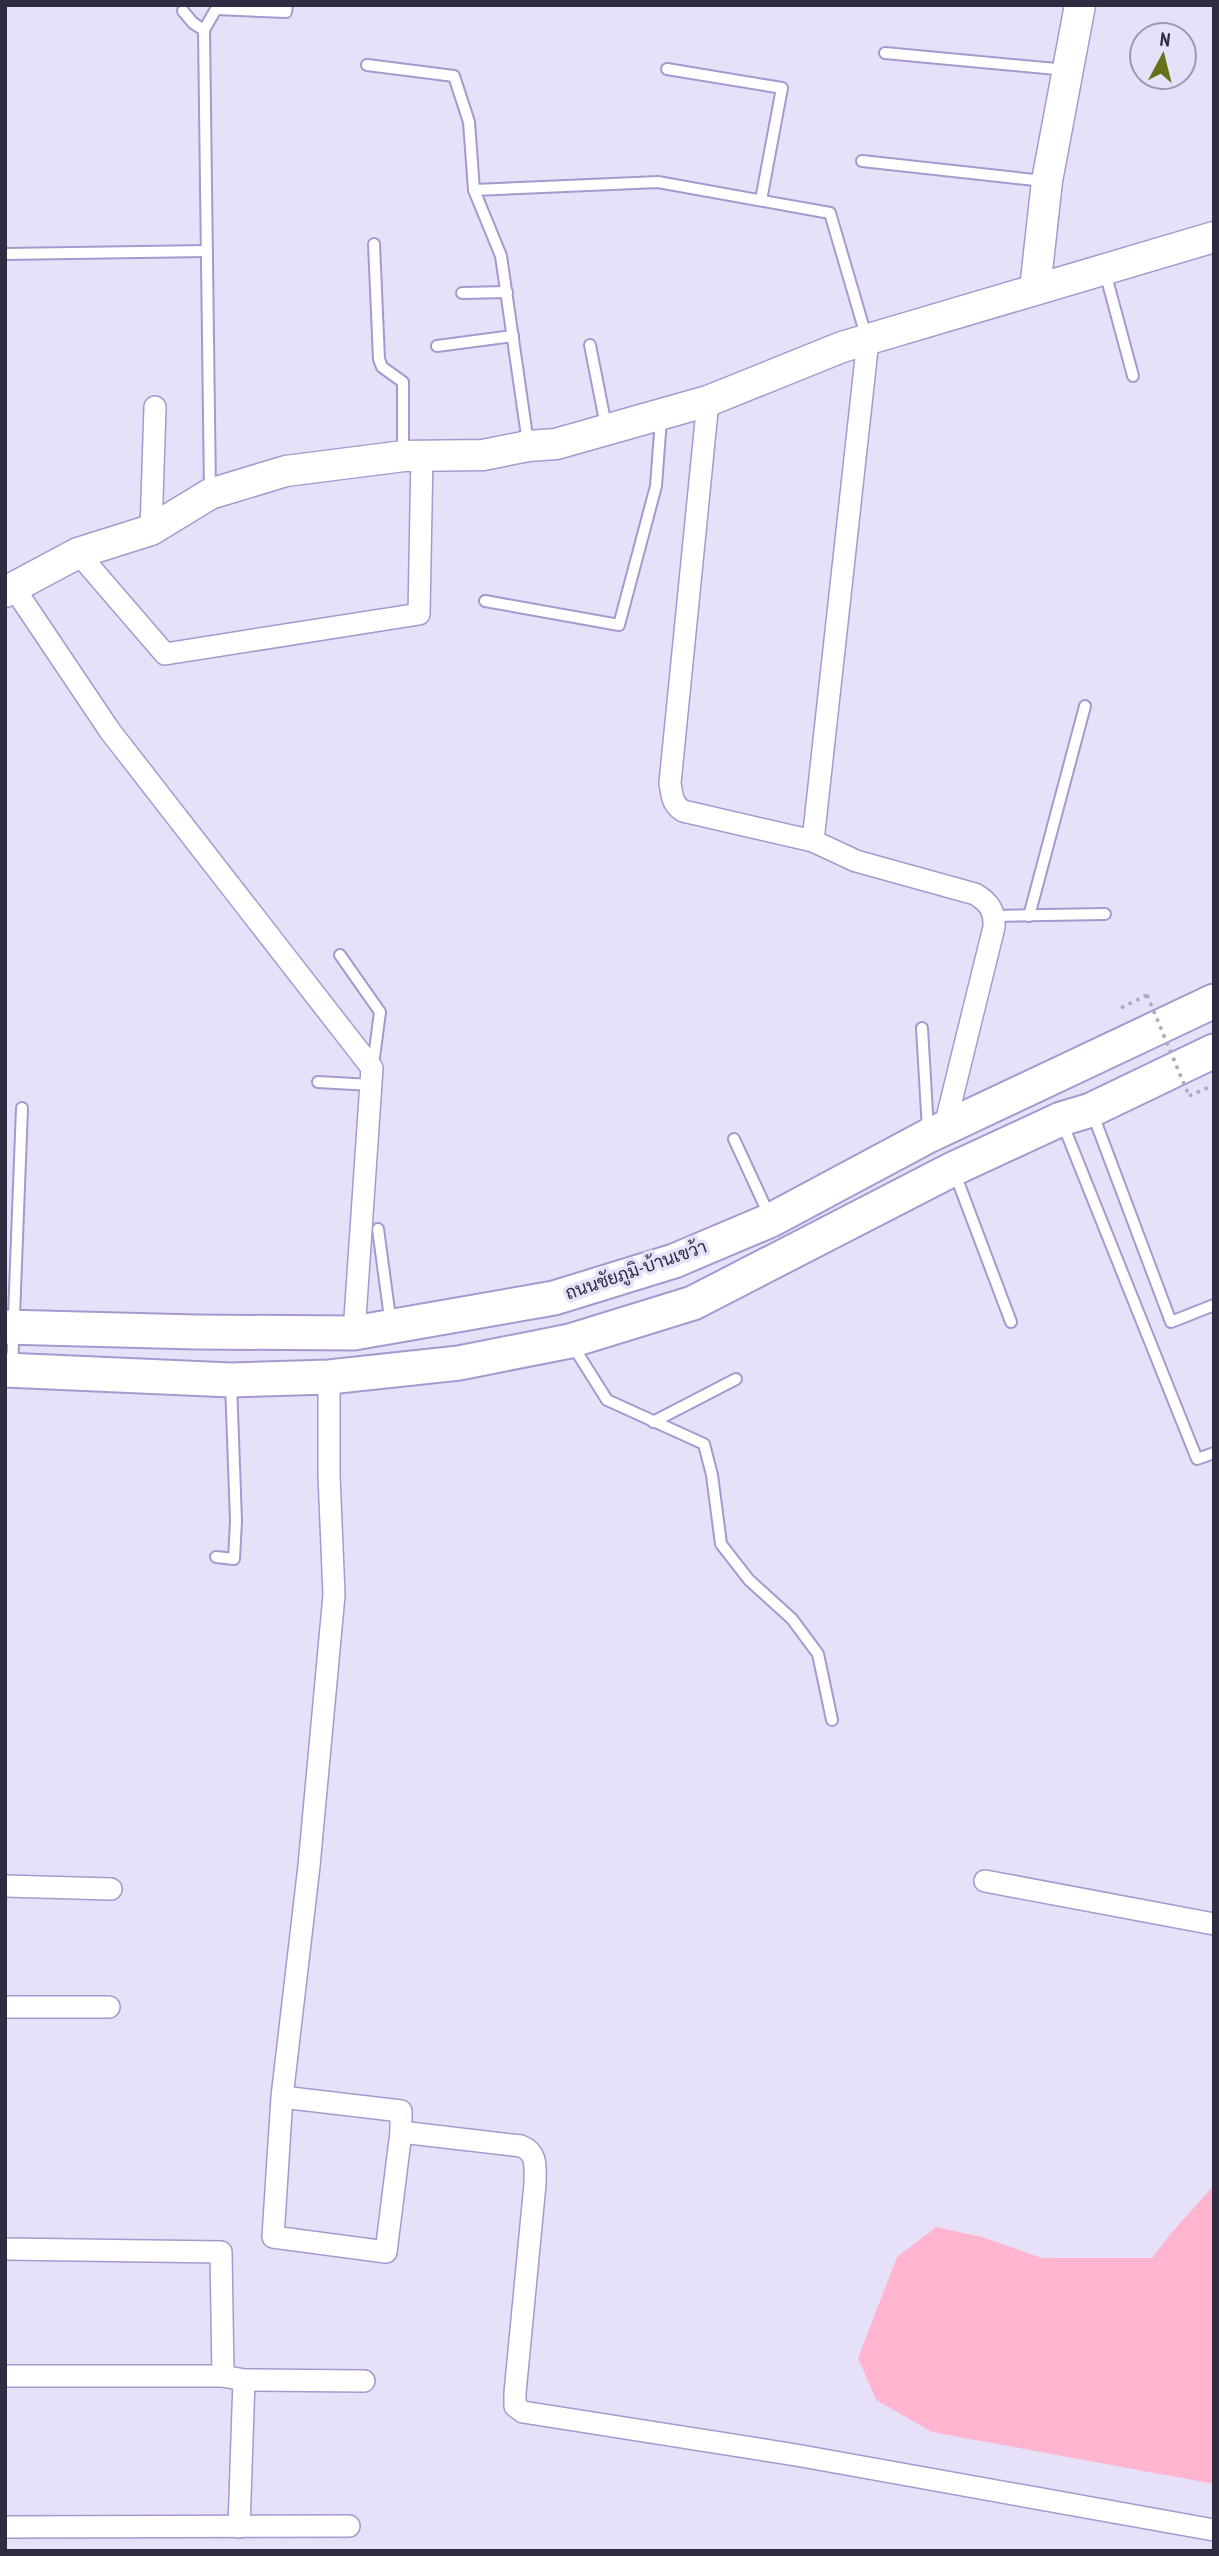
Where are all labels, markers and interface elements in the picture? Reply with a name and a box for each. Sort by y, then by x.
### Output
north arrow [1128,21,1198,91]
text: N [1159,27,1172,52]
street label: ถนนชัยภูมิ-บ้านเขว้า [562,1235,710,1306]

